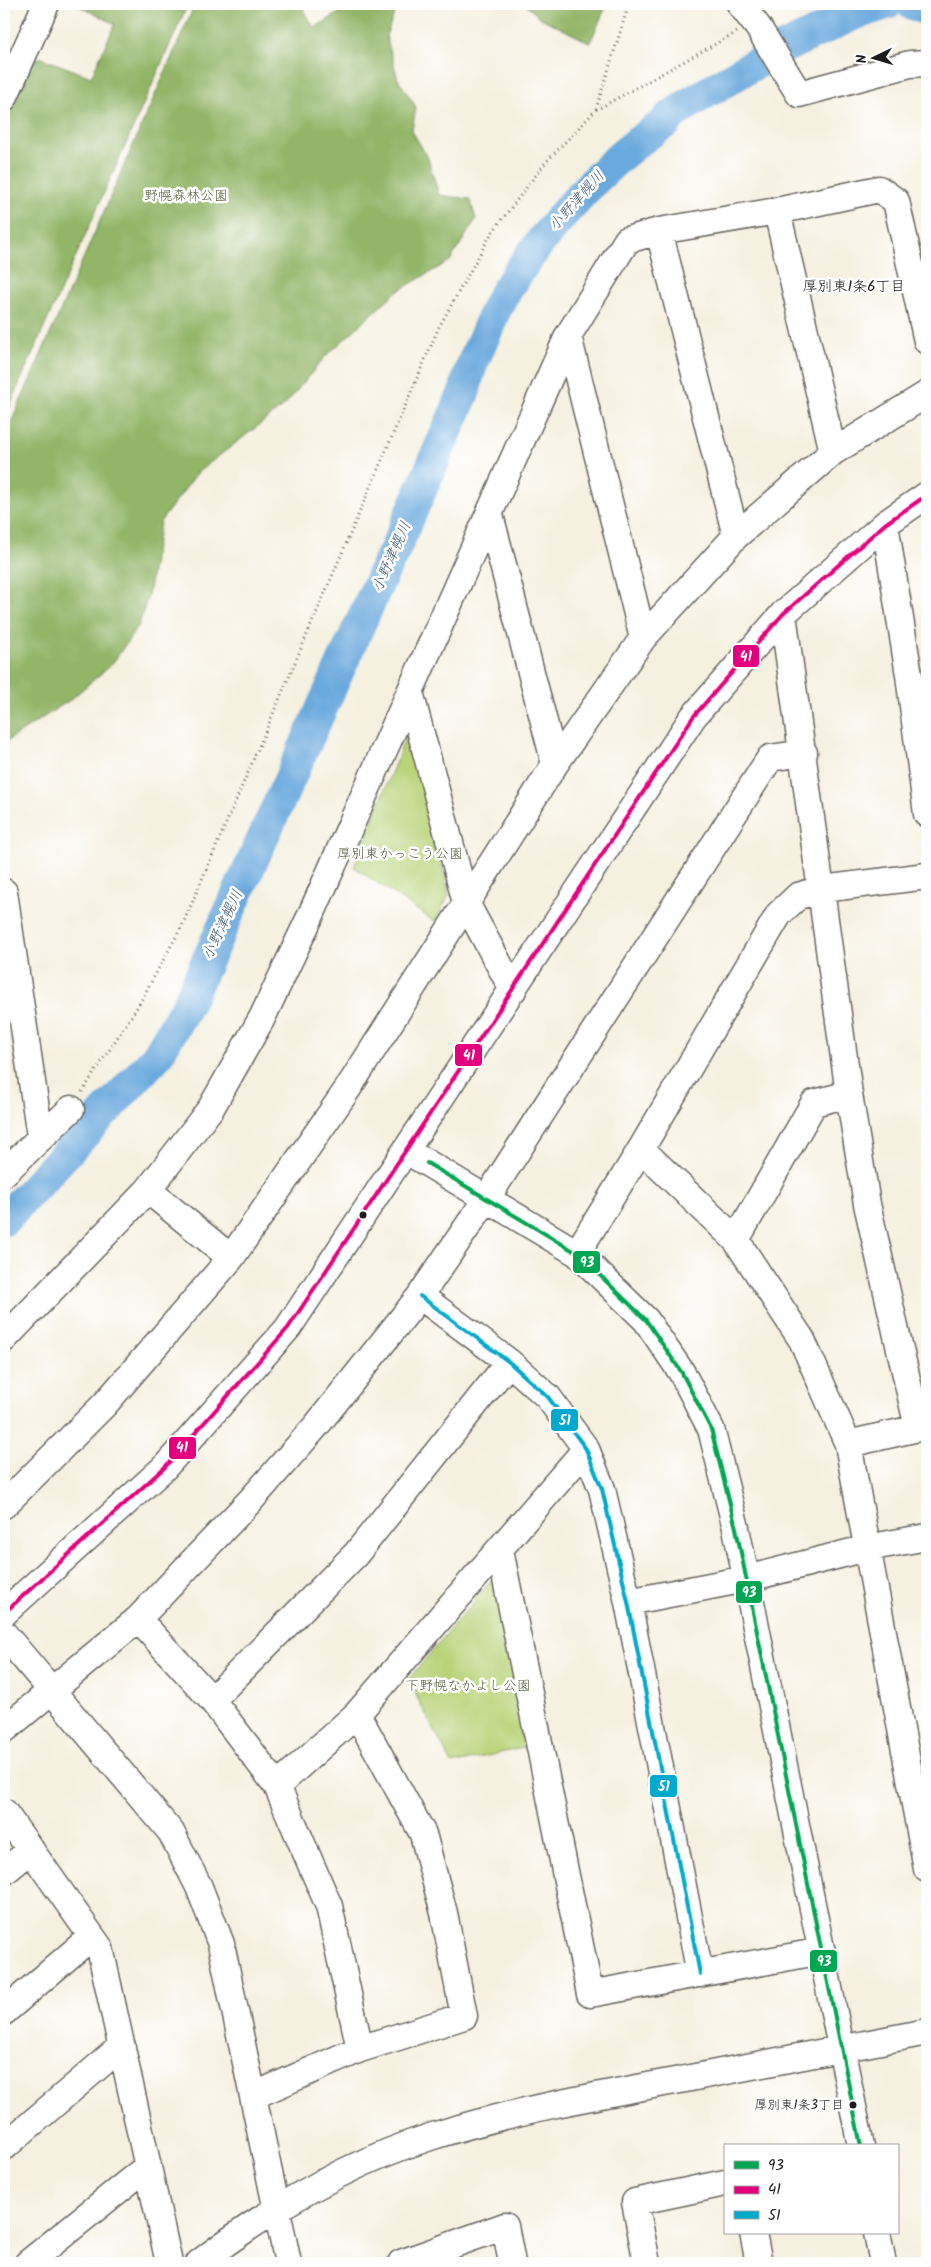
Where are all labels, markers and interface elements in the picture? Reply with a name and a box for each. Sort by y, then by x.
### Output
north arrow [848,32,898,82]
text: N [851,54,873,64]
water label: 小野津幌川 [543,165,611,237]
park label: 野幌森林公園 [144,185,228,207]
district label: 厚別東1条6丁目 [802,275,906,299]
water label: 小野津幌川 [366,518,418,596]
line badge: 41 [732,644,760,668]
text: 41 [740,646,753,668]
park label: 厚別東かっこう公園 [337,843,463,865]
water label: 小野津幌川 [196,886,250,964]
line badge: 41 [454,1043,483,1067]
text: 41 [463,1045,476,1067]
unlabelled marker [358,1210,368,1220]
line badge: 93 [572,1250,601,1274]
text: 93 [580,1252,595,1274]
line badge: 51 [550,1408,579,1432]
text: 51 [558,1410,571,1432]
line badge: 41 [168,1436,197,1460]
text: 41 [176,1437,189,1459]
line badge: 93 [735,1580,763,1604]
text: 93 [742,1582,757,1604]
park label: 下野幌なかよし公園 [405,1675,531,1697]
line badge: 51 [649,1774,678,1798]
text: 51 [657,1776,670,1798]
line badge: 93 [809,1949,838,1973]
text: 93 [817,1951,832,1973]
place label: 厚別東1条3丁目 [754,2095,844,2116]
marker: 厚別東1条3丁目 [848,2100,858,2110]
legend [724,2144,898,2234]
text: 93 [768,2154,784,2178]
text: 41 [768,2178,781,2202]
text: 51 [768,2204,781,2228]

